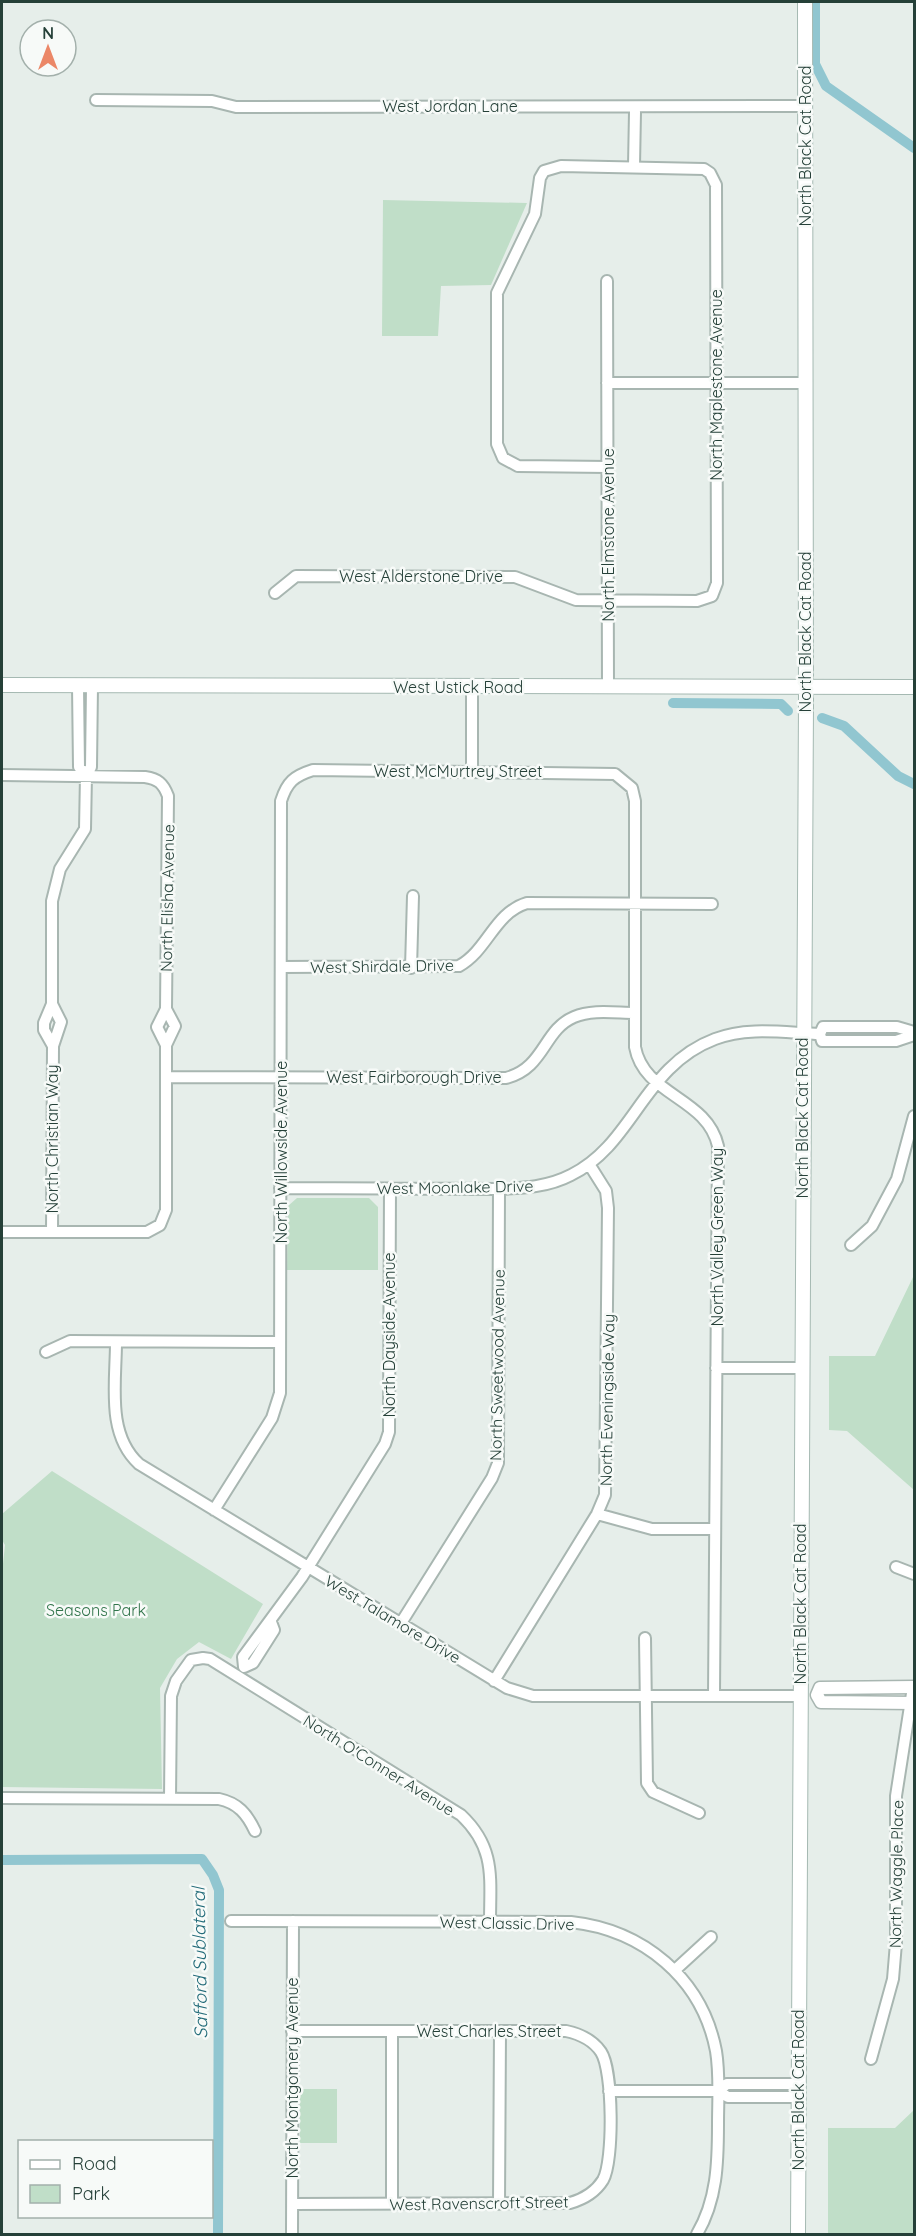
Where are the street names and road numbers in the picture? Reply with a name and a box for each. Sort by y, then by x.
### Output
street label: North Black Cat Road [795,66,815,226]
street label: West Jordan Lane [382,96,518,116]
street label: North Maplestone Avenue [706,289,726,481]
street label: North Elmstone Avenue [598,448,618,622]
street label: North Black Cat Road [795,552,815,712]
street label: West Alderstone Drive [339,566,503,586]
street label: West Ustick Road [393,677,523,697]
street label: West McMurtrey Street [374,761,542,781]
street label: North Elisha Avenue [156,824,178,972]
street label: West Shirdale Drive [310,955,454,977]
street label: North Black Cat Road [792,1038,812,1198]
street label: North Willowside Avenue [271,1061,291,1243]
street label: North Christian Way [42,1064,62,1214]
street label: West Fairborough Drive [326,1067,502,1087]
street label: North Valley Green Way [707,1148,727,1326]
street label: West Moonlake Drive [376,1176,534,1198]
street label: North Dayside Avenue [379,1252,399,1418]
street label: North Sweetwood Avenue [485,1269,509,1461]
street label: North Eveningside Way [595,1314,619,1486]
street label: North Black Cat Road [790,1524,810,1684]
street label: West Talamore Drive [322,1571,464,1667]
street label: North O'Conner Avenue [300,1710,458,1820]
street label: North Waggle Place [885,1800,907,1948]
street label: West Classic Drive [439,1912,575,1934]
street label: North Montgomery Avenue [282,1977,302,2179]
street label: North Black Cat Road [788,2010,808,2170]
street label: West Charles Street [416,2021,562,2041]
street label: West Ravenscroft Street [389,2191,569,2215]

